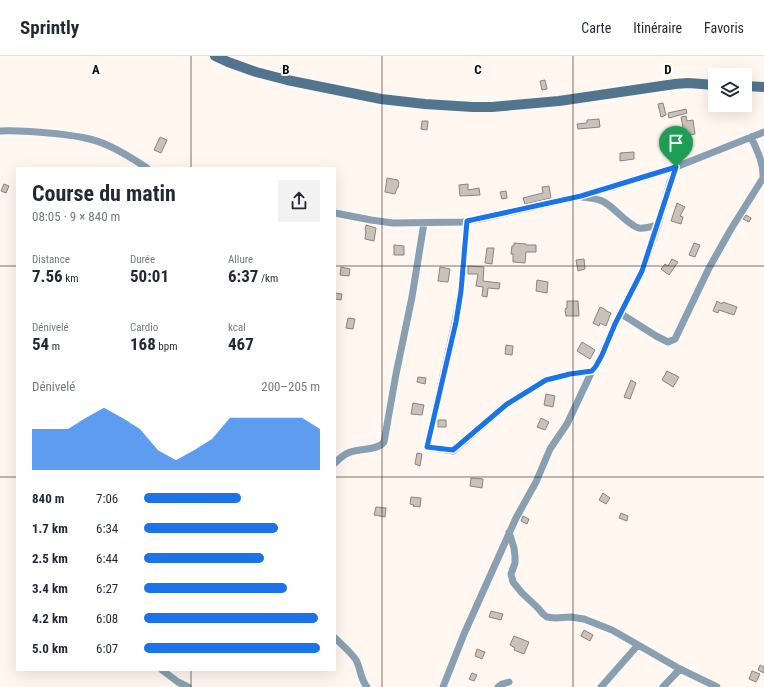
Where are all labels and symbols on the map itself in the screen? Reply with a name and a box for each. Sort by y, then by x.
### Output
text: A [92,62,100,77]
text: B [282,62,290,77]
text: C [474,62,482,77]
text: D [664,62,672,77]
pin [659,126,693,167]

